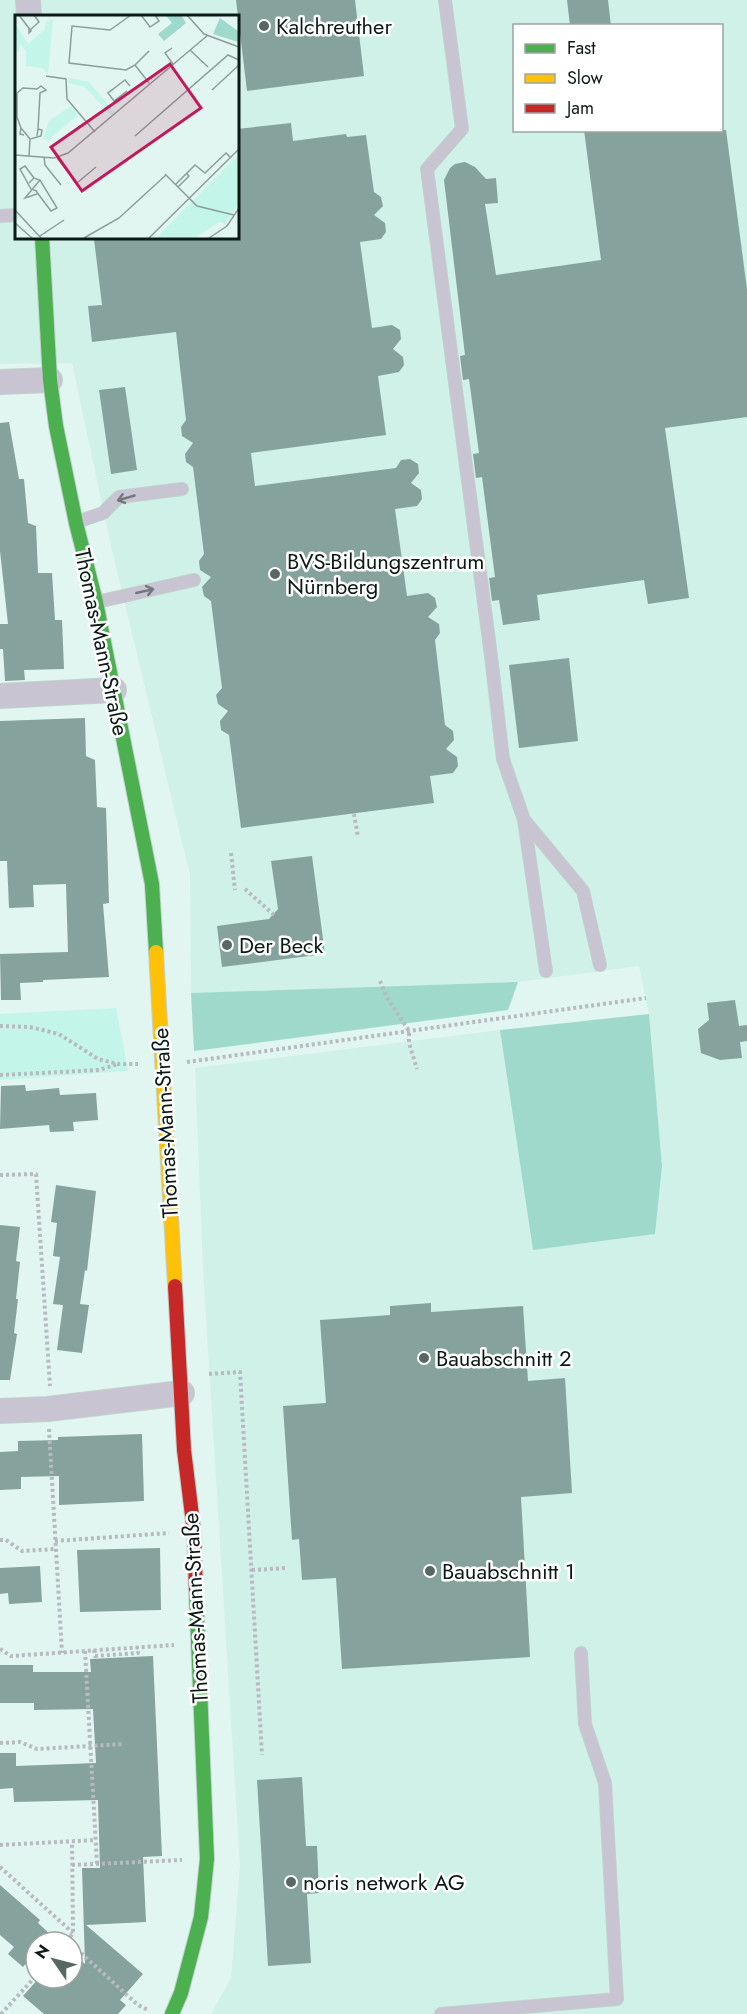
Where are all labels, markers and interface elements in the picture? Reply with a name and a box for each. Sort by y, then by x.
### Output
place label: Kalchreuther [276,10,392,42]
inset map [15,15,238,238]
marker: Kalchreuther [257,19,271,33]
legend [513,24,723,132]
text: Fast [567,35,596,61]
text: Slow [567,65,604,91]
text: Jam [565,95,594,121]
one-way arrow [117,493,136,504]
place label: BVS-Bildungszentrum Nürnberg [287,545,484,602]
street label: Thomas-Mann-Straße [67,546,137,738]
marker: BVS-Bildungszentrum Nürnberg [268,567,282,581]
one-way arrow [135,585,154,597]
place label: Der Beck [239,929,324,961]
marker: Der Beck [220,938,234,952]
street label: Thomas-Mann-Straße [144,1027,186,1219]
place label: Bauabschnitt 2 [436,1342,571,1374]
marker: Bauabschnitt 2 [417,1351,431,1365]
street label: Thomas-Mann-Straße [174,1512,216,1704]
place label: Bauabschnitt 1 [442,1555,575,1587]
marker: Bauabschnitt 1 [423,1564,437,1578]
place label: noris network AG [303,1866,465,1898]
marker: noris network AG [284,1875,298,1889]
north arrow [24,1930,84,1990]
text: N [29,1940,55,1963]

